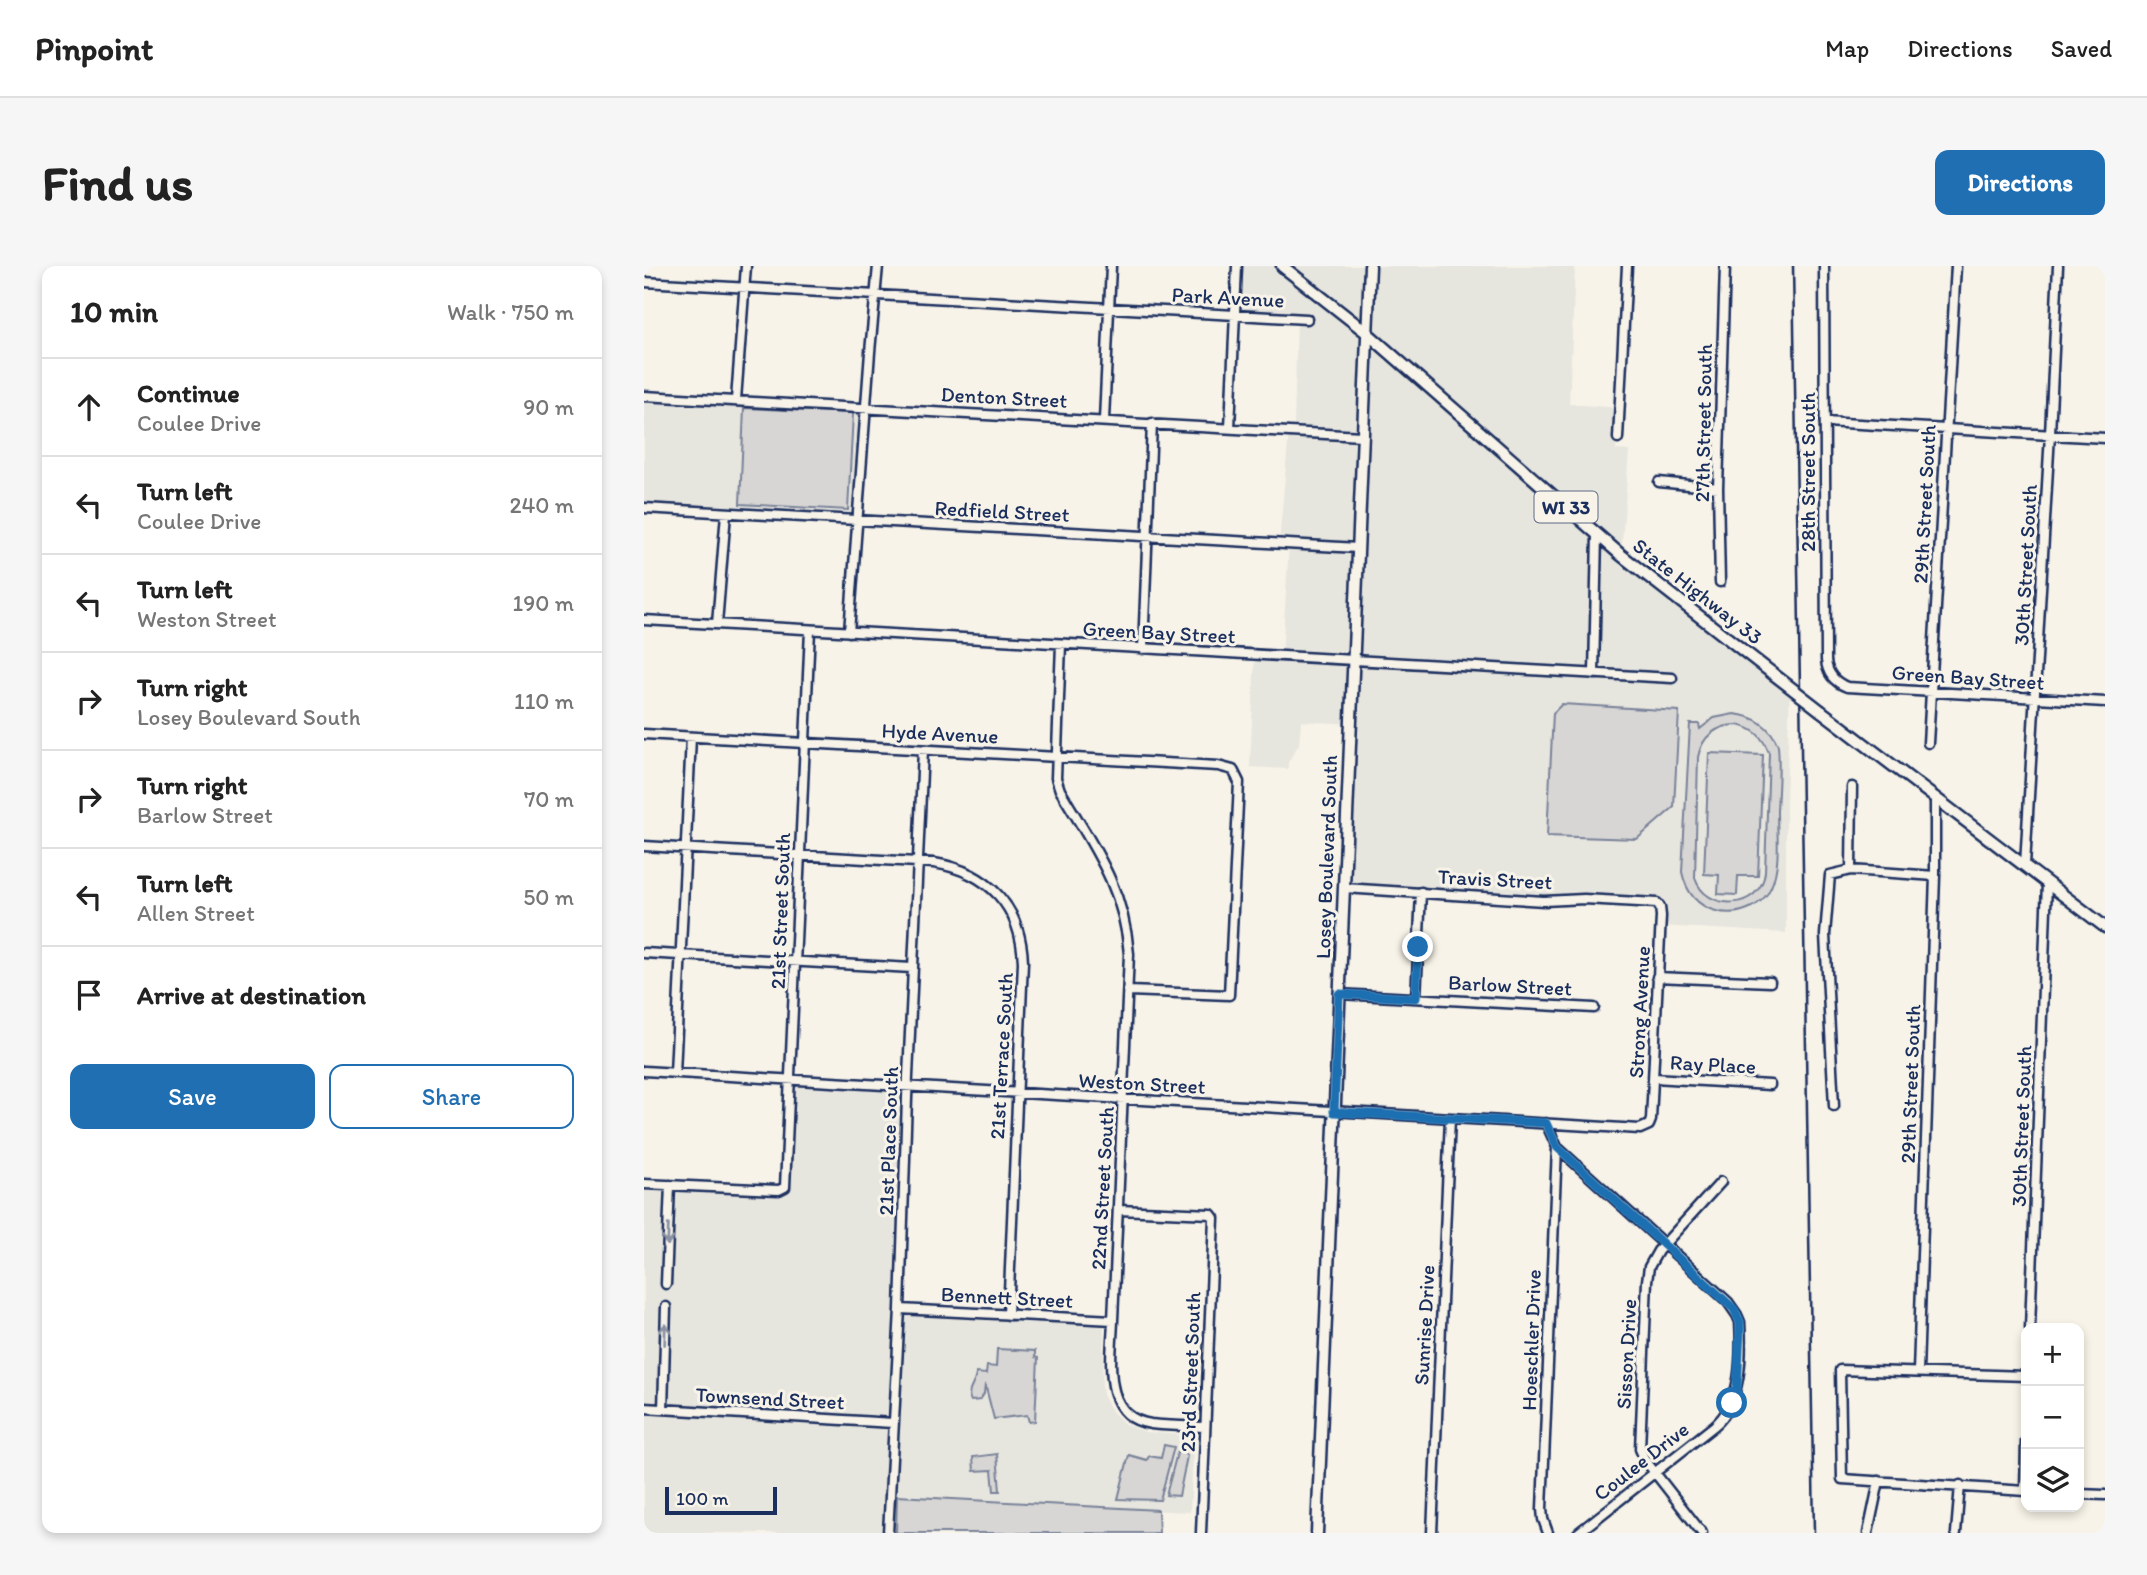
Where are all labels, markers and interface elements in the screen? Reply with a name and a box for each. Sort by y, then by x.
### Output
text: Pinpoint [35,29,153,68]
text: Map [1825,34,1869,63]
text: Directions [1907,34,2013,63]
text: Saved [2051,34,2112,63]
button: Directions [1935,150,2105,215]
text: Find us [42,153,193,212]
street label: Park Avenue [1171,282,1285,312]
text: 10 min [70,293,158,330]
text: Walk · 750 m [447,298,574,326]
street label: 27th Street South [1689,343,1717,503]
text: Continue [137,377,240,409]
street label: Denton Street [940,381,1068,413]
icon: ahead [70,388,108,426]
street label: 28th Street South [1795,391,1820,552]
text: 90 m [523,393,574,421]
text: Coulee Drive [137,409,261,437]
street label: 29th Street South [1907,423,1941,584]
text: Turn left [137,475,233,507]
street label: 30th Street South [2008,483,2042,646]
icon: left [70,486,108,524]
text: 240 m [509,491,574,519]
road number: WI 33 [1534,492,1598,522]
street label: Redfield Street [934,495,1070,527]
text: Coulee Drive [137,507,261,535]
street label: State Highway 33 [1628,533,1768,649]
text: Turn left [137,573,233,605]
icon: left [70,584,108,622]
text: 190 m [513,589,574,617]
text: Weston Street [137,605,277,633]
street label: Green Bay Street [1082,616,1236,648]
street label: Green Bay Street [1891,659,2045,695]
text: Turn right [137,671,248,703]
icon: right [70,682,108,720]
text: 110 m [514,687,574,715]
text: Losey Boulevard South [137,703,361,731]
street label: Hyde Avenue [881,717,999,749]
street label: Losey Boulevard South [1310,754,1342,959]
text: Turn right [137,769,248,801]
icon: right [70,780,108,818]
text: 70 m [524,785,574,813]
text: Barlow Street [137,801,273,829]
street label: 21st Street South [765,832,795,990]
street label: Travis Street [1437,864,1553,894]
text: Turn left [137,867,233,899]
icon: left [70,878,108,916]
text: 50 m [523,883,574,911]
text: Allen Street [137,899,255,927]
route end [1402,931,1433,962]
street label: Strong Avenue [1623,945,1655,1079]
street label: Barlow Street [1447,969,1573,1001]
street label: 21st Terrace South [984,971,1018,1140]
icon: arrive [70,976,108,1014]
text: Arrive at destination [137,979,366,1011]
street label: 29th Street South [1895,1003,1925,1164]
street label: 30th Street South [2006,1044,2036,1207]
street label: Ray Place [1669,1049,1757,1079]
button: Save [70,1064,315,1129]
button: Share [329,1064,574,1129]
street label: 21st Place South [873,1066,903,1216]
street label: Weston Street [1078,1067,1206,1099]
street label: 22nd Street South [1085,1105,1119,1270]
one-way arrow [662,1223,675,1246]
street label: Sunrise Drive [1408,1264,1440,1386]
street label: Hoeschler Drive [1516,1269,1546,1411]
street label: Bennett Street [940,1281,1074,1313]
street label: 23rd Street South [1175,1291,1205,1453]
street label: Sisson Drive [1611,1298,1641,1410]
one-way arrow [659,1322,672,1345]
map controls [2021,1323,2084,1512]
button: + [2021,1323,2084,1386]
street label: Townsend Street [695,1382,845,1414]
button: − [2021,1386,2084,1449]
route start [1716,1387,1747,1418]
street label: Coulee Drive [1589,1416,1693,1506]
button: layers [2021,1449,2084,1512]
scale bar [665,1484,777,1516]
text: 100 m [676,1487,728,1510]

